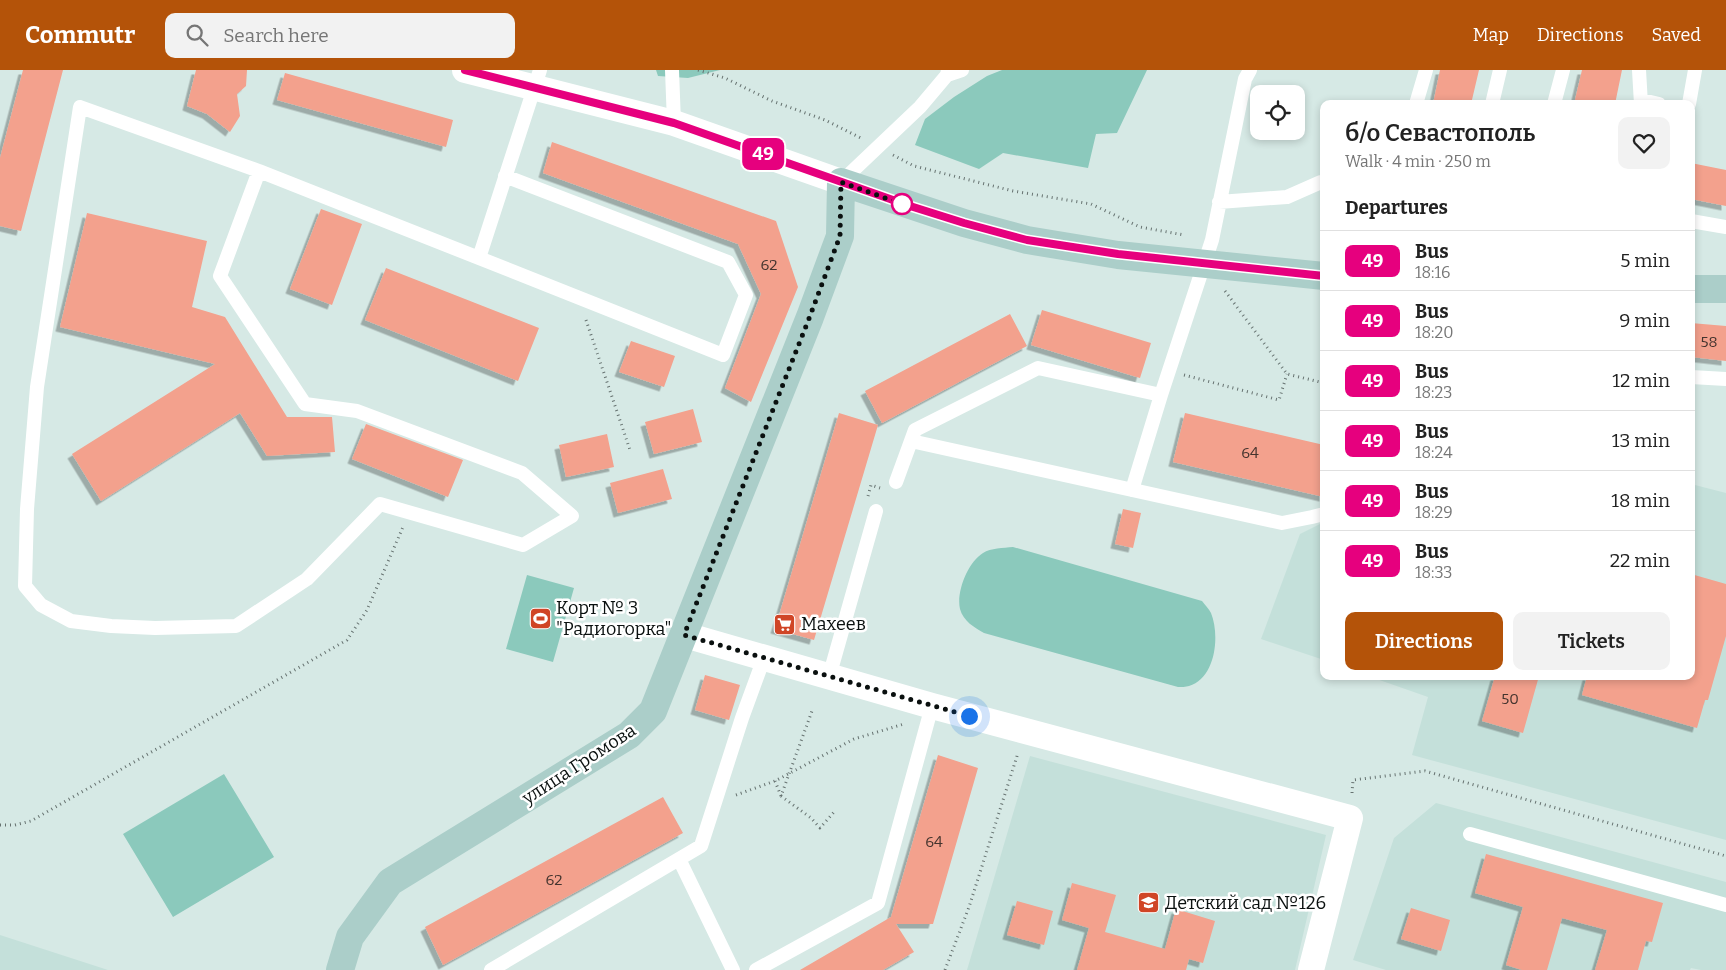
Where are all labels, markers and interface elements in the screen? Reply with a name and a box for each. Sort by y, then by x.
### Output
search box [165,13,515,58]
text: Commutr [25,21,135,49]
icon: search [183,21,211,49]
text: Search here [223,24,329,47]
text: Map [1473,24,1509,46]
text: Directions [1537,24,1624,46]
text: Saved [1652,24,1701,46]
map controls [1250,85,1305,140]
button: locate [1250,85,1305,140]
button: heart [1618,117,1670,169]
text: б/о Севастополь [1345,119,1535,147]
line badge: 49 [740,138,786,170]
text: 49 [752,143,774,165]
text: Walk · 4 min · 250 m [1345,152,1491,171]
unlabelled marker [891,193,913,215]
text: Departures [1345,196,1448,219]
text: Bus [1415,240,1449,263]
text: 5 min [1620,249,1670,272]
text: 49 [1362,250,1383,272]
house number: 62 [761,256,777,274]
text: 18:16 [1415,263,1450,282]
text: Bus [1415,300,1449,323]
text: 9 min [1619,309,1670,332]
text: 49 [1362,310,1383,332]
text: 18:20 [1415,323,1453,342]
house number: 58 [1700,333,1718,351]
text: Bus [1415,360,1449,383]
text: 12 min [1612,369,1670,392]
text: 49 [1362,370,1383,392]
text: 18:23 [1415,383,1452,402]
text: Bus [1415,420,1449,443]
text: 13 min [1612,429,1670,452]
text: 49 [1362,430,1383,452]
text: 18:24 [1415,443,1453,462]
house number: 64 [1241,444,1259,462]
text: Bus [1415,480,1449,503]
text: 18 min [1611,489,1670,512]
text: 49 [1362,490,1383,512]
text: 18:29 [1415,503,1453,522]
text: Bus [1415,540,1449,563]
text: 22 min [1610,549,1670,572]
text: 49 [1362,550,1383,572]
text: 18:33 [1415,563,1452,582]
place label: Корт № 3 "Радиогорка" [556,597,671,640]
sports icon: Корт № 3 "Радиогорка" [528,606,552,630]
supermarket icon: Махеев [773,612,797,636]
button: Directions [1345,612,1503,670]
button: Tickets [1513,612,1670,670]
place label: Махеев [801,613,866,635]
house number: 50 [1501,690,1519,708]
your location [957,704,982,729]
street label: улица Громова [517,719,640,810]
house number: 64 [925,833,943,851]
house number: 62 [546,871,562,889]
school or university icon: Детский сад №126 [1137,891,1161,915]
place label: Детский сад №126 [1165,892,1326,914]

